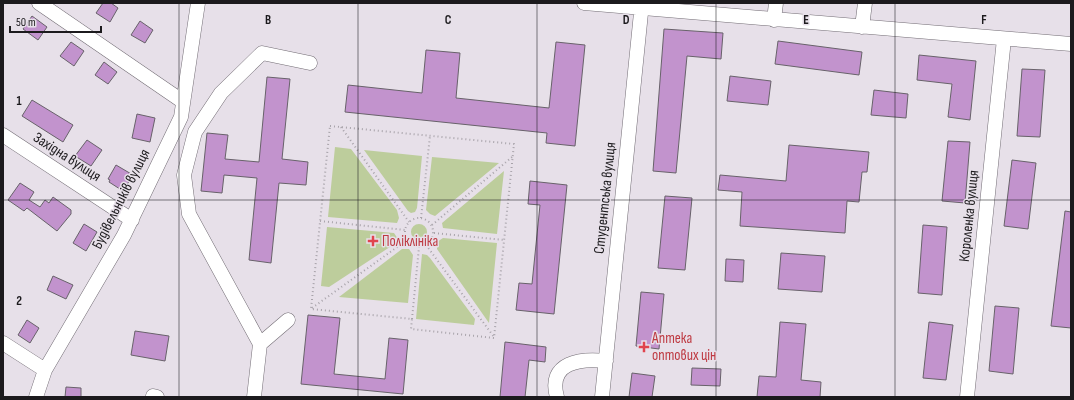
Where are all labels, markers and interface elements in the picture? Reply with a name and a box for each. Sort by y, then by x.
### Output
scale bar [10,8,101,34]
text: B [265,12,271,28]
text: C [445,12,452,28]
text: D [623,12,630,28]
text: E [803,12,809,28]
text: F [981,12,987,28]
text: 50 m [16,15,36,30]
text: 1 [16,93,22,109]
street label: Західна вулиця [30,128,105,186]
street label: Студентська вулиця [590,141,620,255]
street label: Будівельників вулиця [88,146,154,252]
street label: Короленка вулиця [955,169,983,263]
place label: Поліклініка [382,232,438,251]
marker: Поліклініка [367,235,379,247]
text: 2 [16,293,22,309]
place label: Аптека оптових цін [651,329,716,365]
marker: Аптека оптових цін [639,342,649,352]

